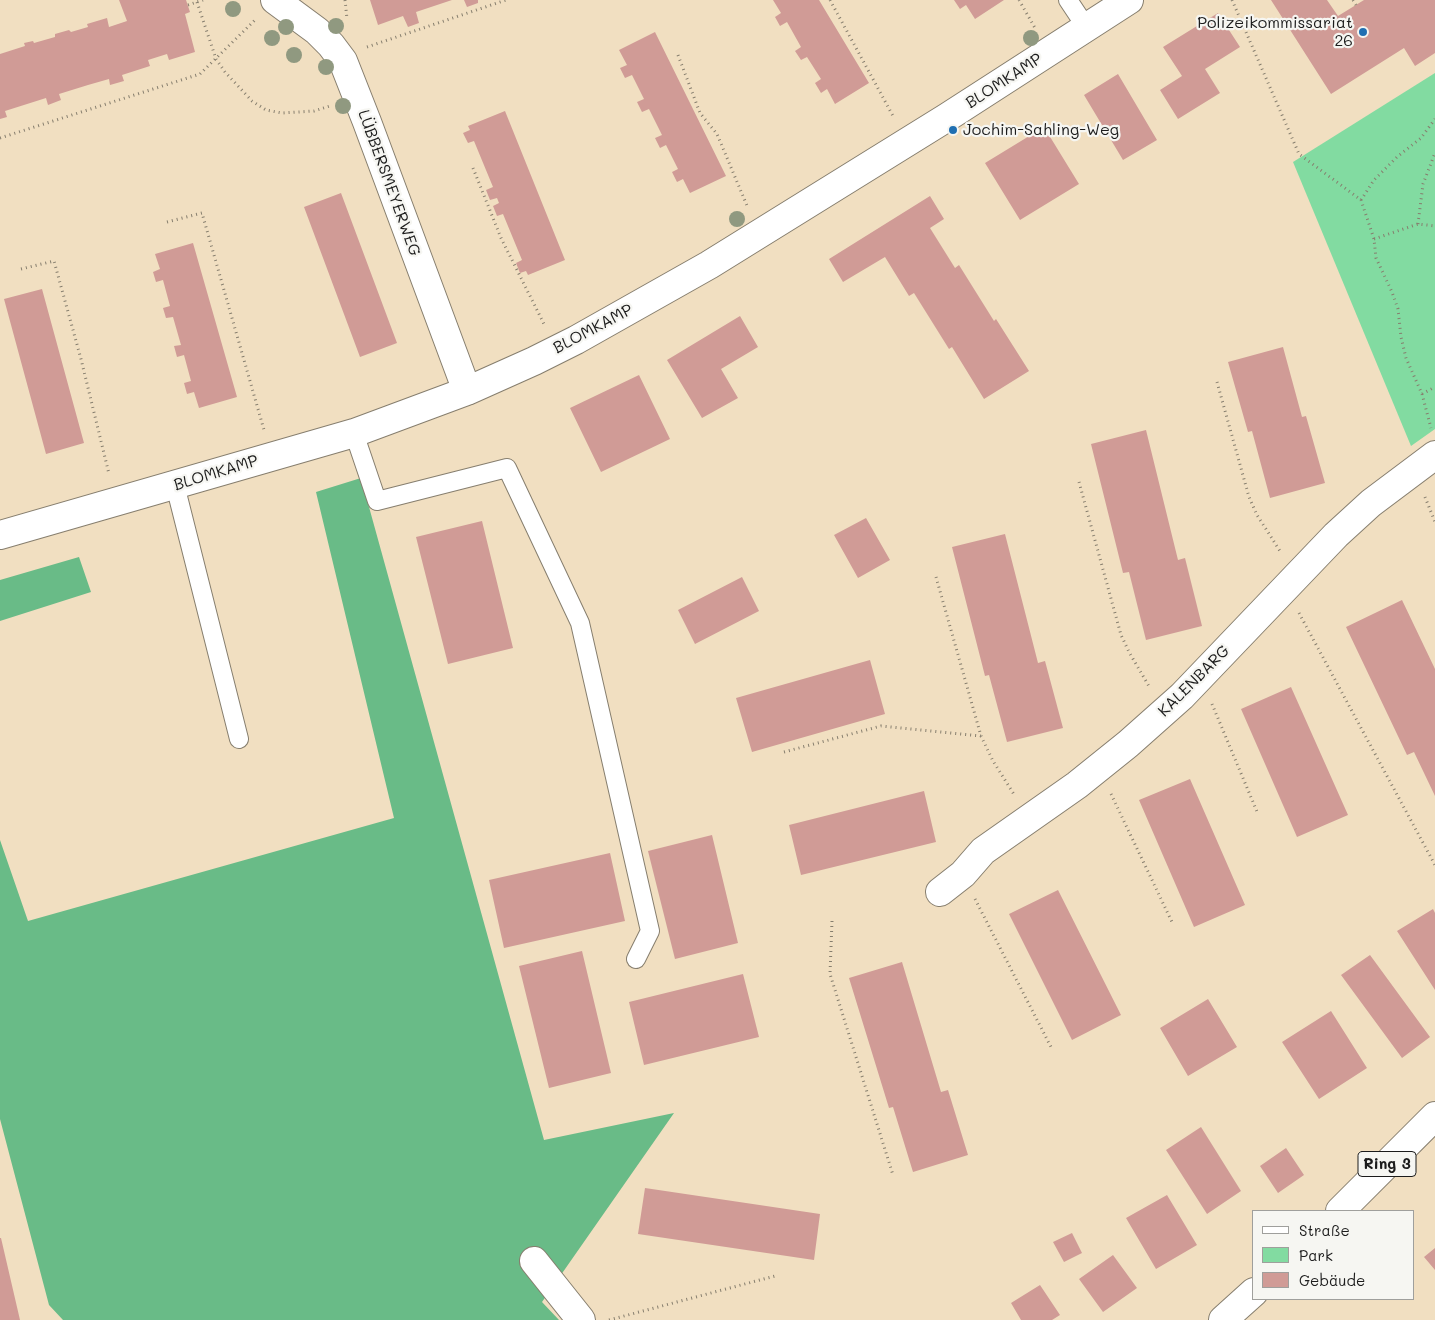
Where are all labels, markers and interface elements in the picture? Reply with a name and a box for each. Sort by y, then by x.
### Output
place label: Polizeikommissariat 26 [1197,13,1353,51]
marker: Polizeikommissariat 26 [1357,26,1369,38]
street label: BLOMKAMP [962,49,1046,113]
street label: LÜBBERSMEYERWEG [354,107,424,259]
place label: Jochim-Sahling-Weg [963,120,1119,140]
marker: Jochim-Sahling-Weg [947,124,959,136]
street label: BLOMKAMP [550,300,636,358]
street label: BLOMKAMP [172,451,260,495]
street label: KALENBARG [1154,641,1234,721]
road number: Ring 3 [1358,1152,1416,1176]
legend [1252,1210,1415,1300]
text: Straße [1299,1220,1350,1240]
text: Park [1299,1245,1333,1265]
text: Gebäude [1299,1270,1365,1290]

